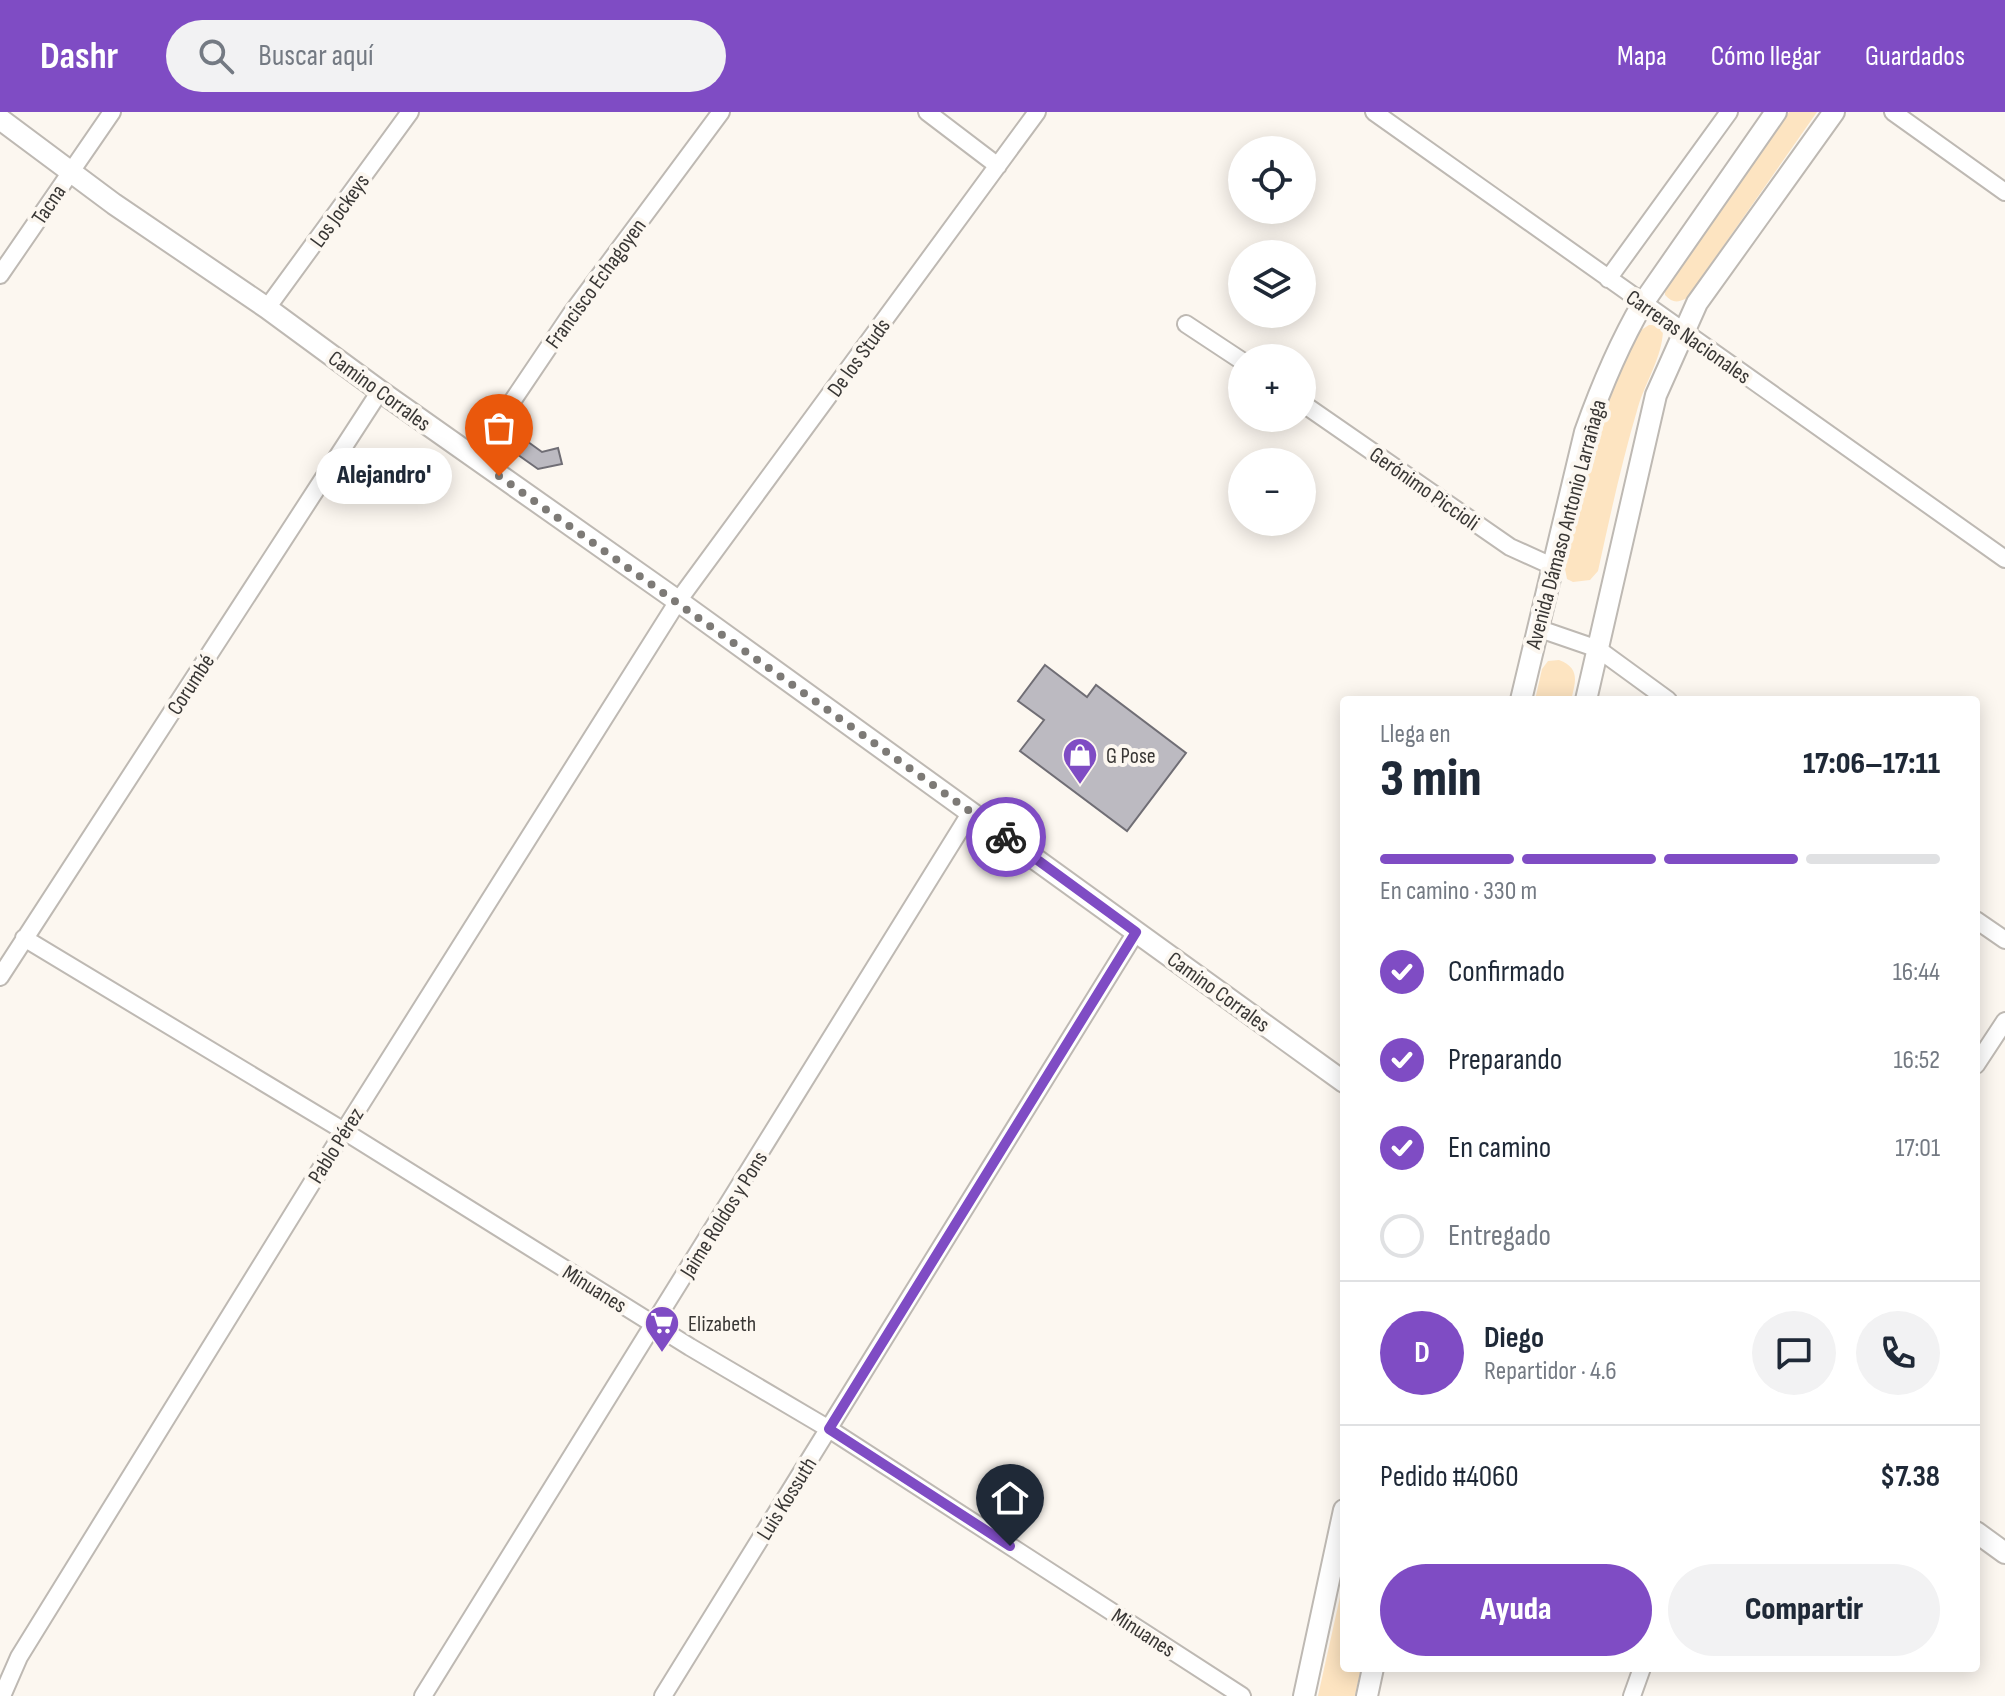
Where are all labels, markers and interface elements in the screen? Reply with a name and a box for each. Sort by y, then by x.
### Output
search box [166,20,726,92]
text: Dashr [40,34,118,79]
icon: search [194,34,238,78]
text: Buscar aquí [258,38,374,74]
text: Mapa [1617,40,1667,73]
text: Cómo llegar [1711,40,1821,73]
text: Guardados [1865,40,1965,73]
map controls [1228,136,1316,536]
button: locate [1228,136,1316,224]
street label: Los Jockeys [305,169,376,253]
street label: Tacna [26,180,72,230]
street label: Francisco Echagoyen [540,214,652,354]
button: layers [1228,240,1316,328]
street label: Carreras Nacionales [1621,284,1756,390]
street label: De los Studs [822,313,897,402]
button: + [1228,344,1316,432]
street label: Camino Corrales [323,345,436,438]
pin [465,394,533,476]
street label: Avenida Dámaso Antonio Larrañaga [1520,397,1613,653]
icon: bag [477,406,521,450]
street label: Gerónimo Piccioli [1364,441,1484,537]
callout: Alejandro' [315,448,451,504]
button: − [1228,448,1316,536]
text: Alejandro' [337,460,431,491]
street label: Corumbé [162,649,221,720]
text: Llega en [1380,719,1451,750]
shop icon: G Pose [1061,736,1099,786]
place label: G Pose [1106,743,1156,770]
text: 17:06–17:11 [1803,746,1940,782]
text: 3 min [1380,748,1482,811]
courier [966,797,1046,877]
icon: bike [984,815,1028,859]
text: En camino · 330 m [1380,876,1537,907]
street label: Camino Corrales [1162,946,1275,1039]
icon: check [1380,950,1424,994]
text: Confirmado [1448,954,1565,990]
text: 16:44 [1893,957,1940,988]
icon: check [1380,1038,1424,1082]
text: Preparando [1448,1042,1562,1078]
text: 16:52 [1893,1045,1940,1076]
street label: Pablo Pérez [303,1103,370,1189]
icon: check [1380,1126,1424,1170]
text: En camino [1448,1130,1551,1166]
text: 17:01 [1895,1133,1940,1164]
street label: Jaime Roldos y Pons [674,1146,774,1284]
text: Entregado [1448,1218,1551,1254]
street label: Minuanes [557,1259,631,1319]
supermarket icon: Elizabeth [643,1304,681,1354]
place label: Elizabeth [688,1311,756,1338]
button: chat [1752,1311,1836,1395]
button: phone [1856,1311,1940,1395]
text: Diego [1484,1320,1544,1356]
text: D [1414,1335,1430,1371]
text: Repartidor · 4.6 [1484,1356,1617,1387]
street label: Luis Kossuth [751,1452,823,1545]
text: Pedido #4060 [1380,1459,1519,1495]
text: $7.38 [1880,1459,1940,1495]
pin [976,1464,1044,1546]
icon: home [988,1476,1032,1520]
button: Ayuda [1380,1564,1652,1656]
button: Compartir [1668,1564,1940,1656]
street label: Minuanes [1106,1603,1180,1664]

